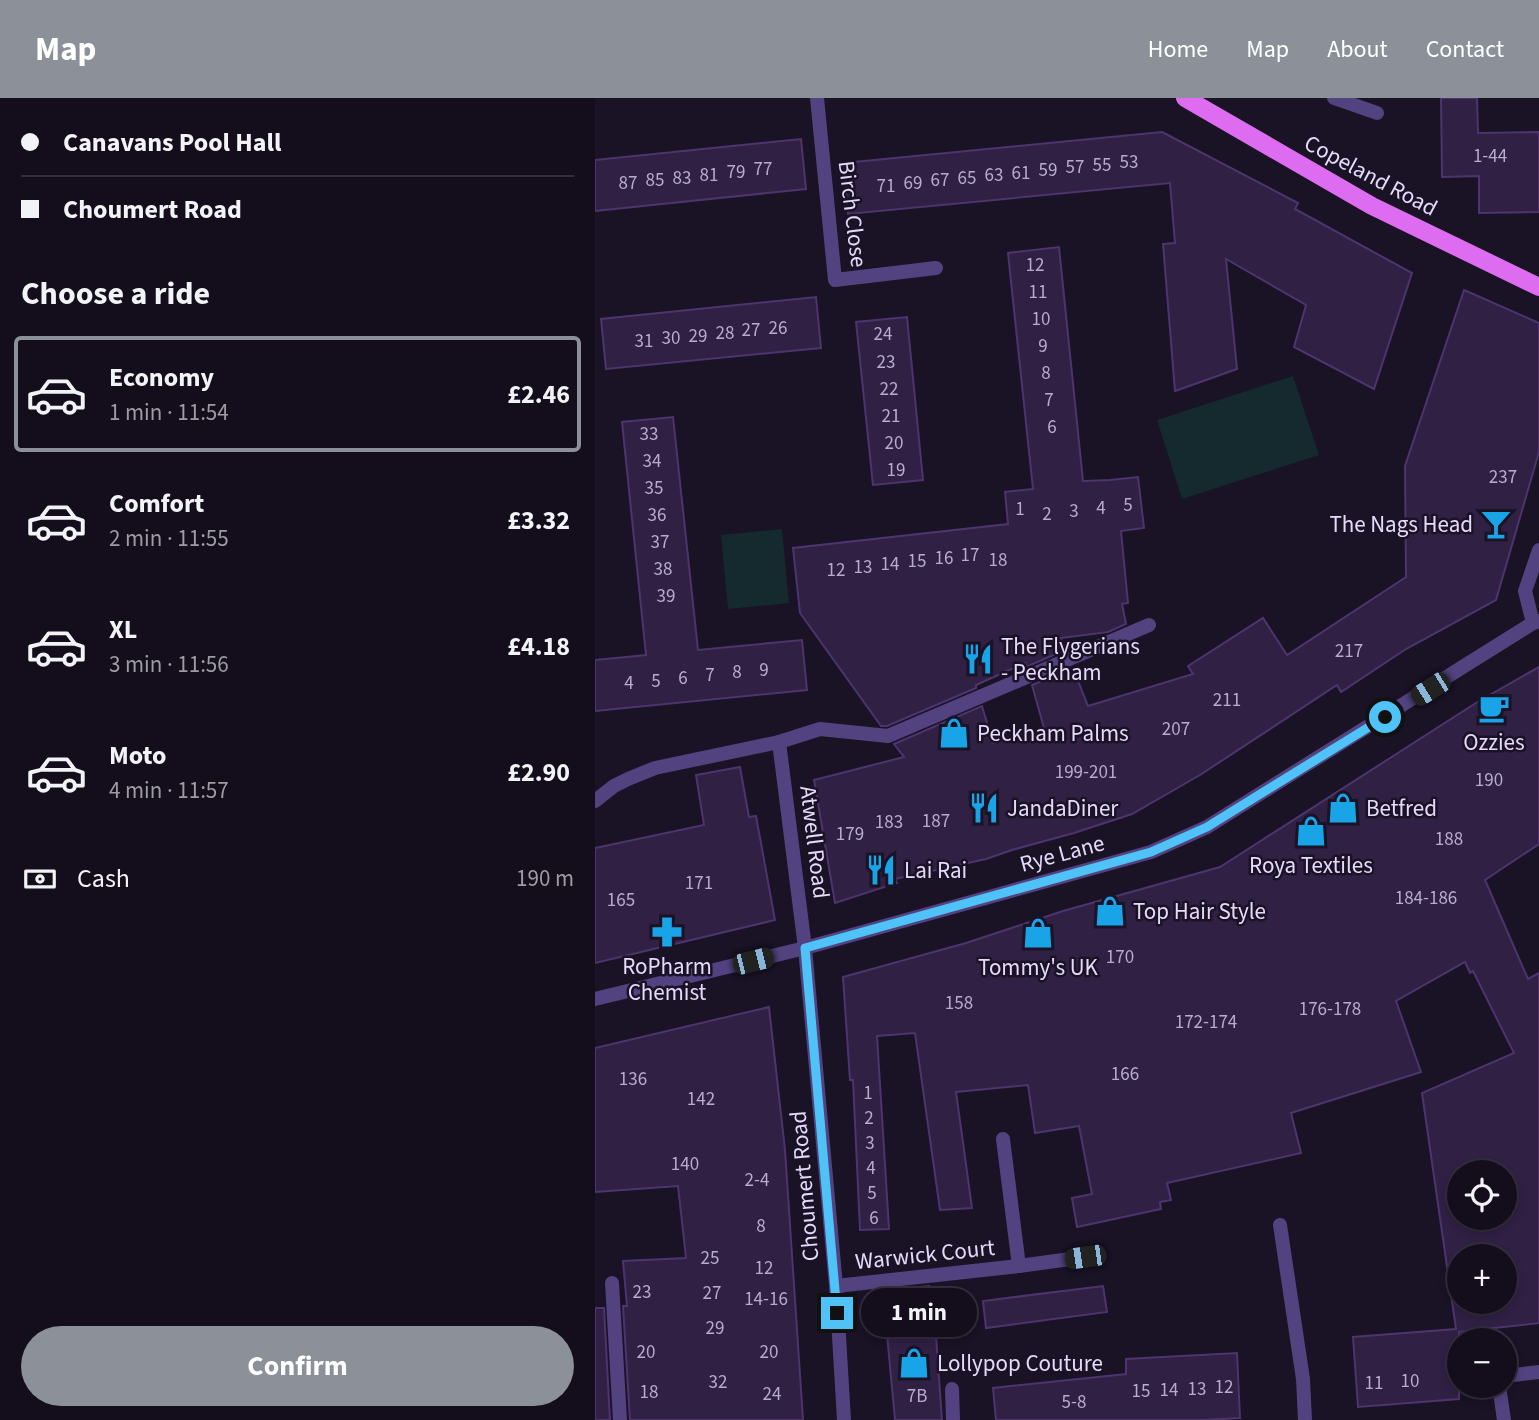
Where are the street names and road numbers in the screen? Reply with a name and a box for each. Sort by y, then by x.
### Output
street label: Copeland Road [1298,126,1443,224]
street label: Birch Close [830,159,875,269]
street label: Atwell Road [791,784,838,900]
street label: Rye Lane [1016,826,1108,881]
street label: Choumert Road [781,1109,828,1263]
street label: Warwick Court [854,1231,997,1278]

